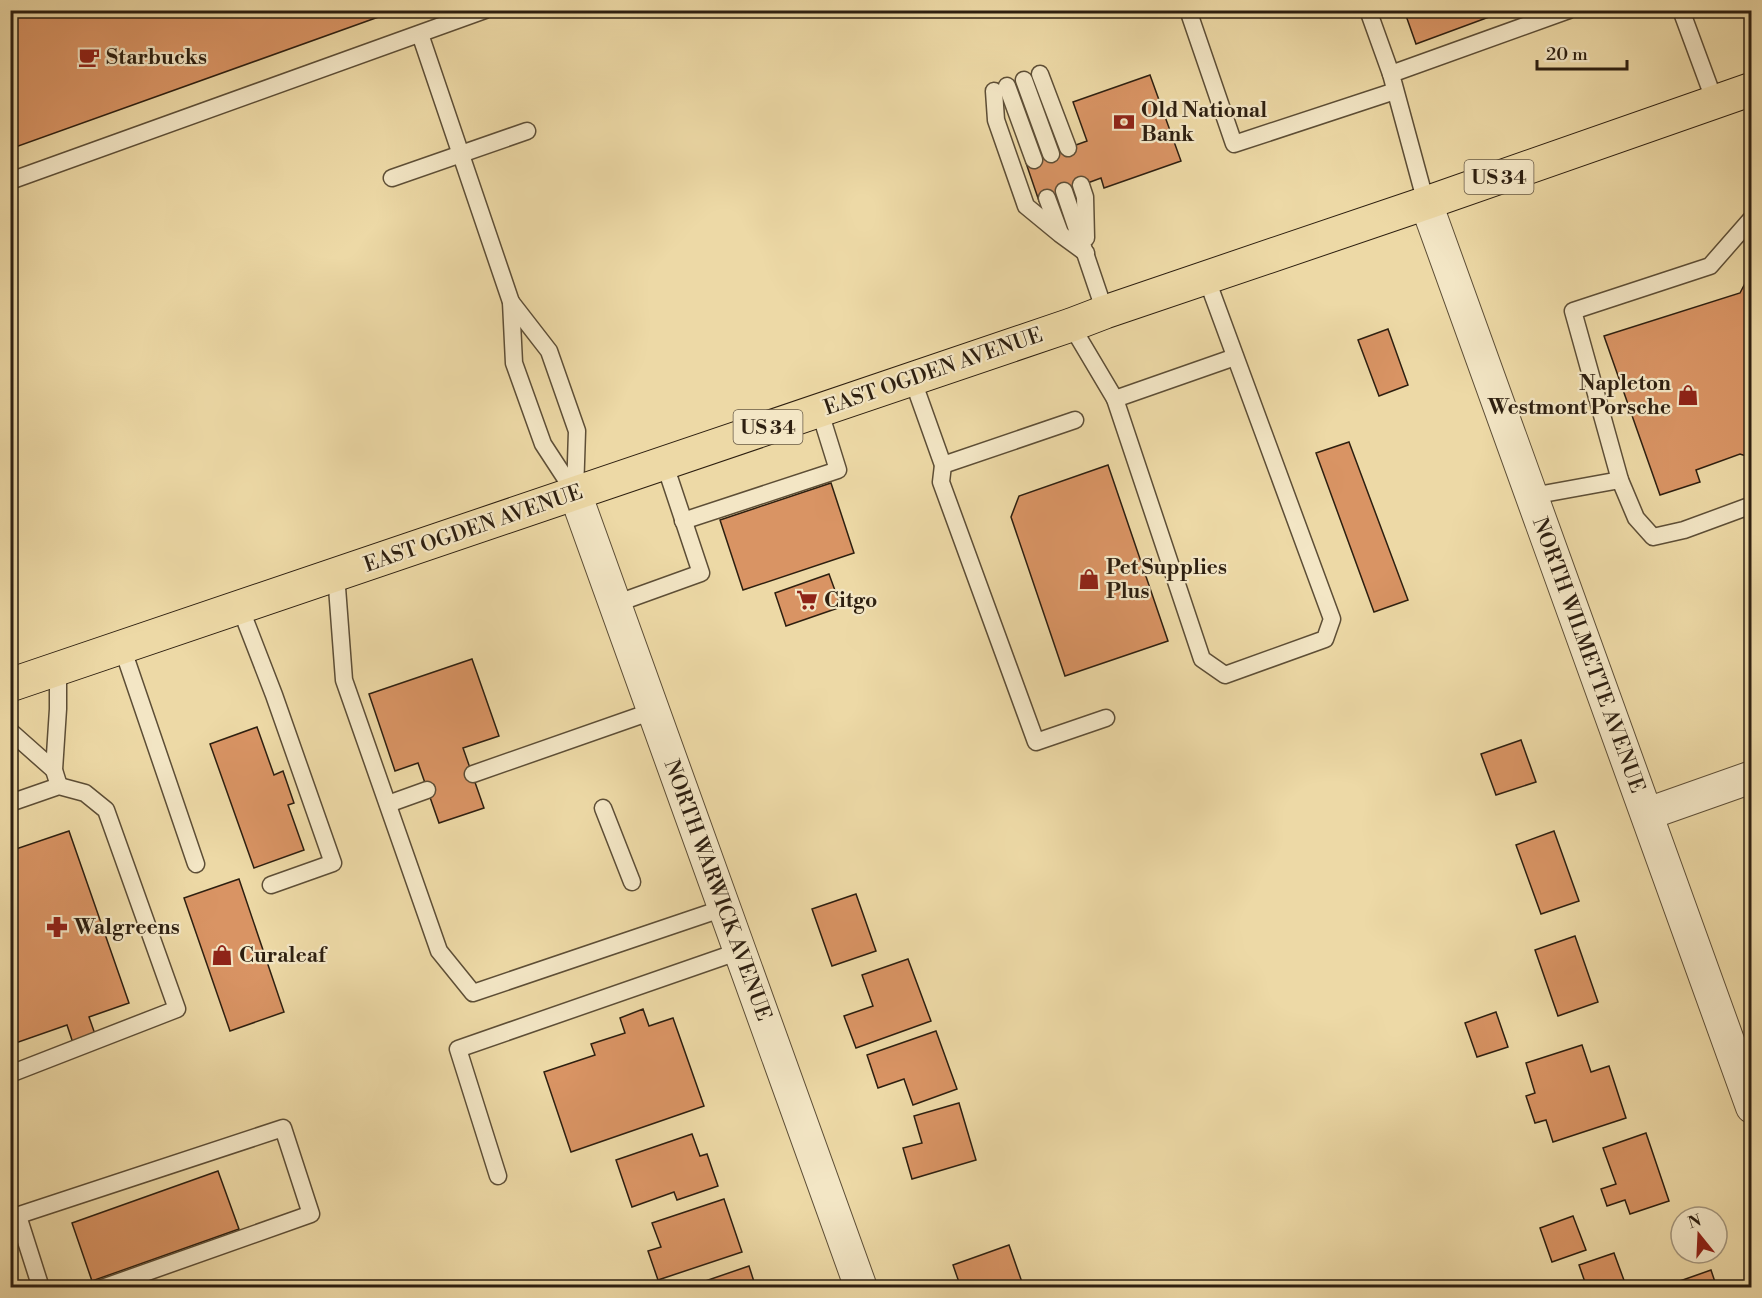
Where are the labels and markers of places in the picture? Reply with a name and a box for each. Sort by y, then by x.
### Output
cafe icon: Starbucks [77,45,101,69]
place label: Starbucks [106,45,207,71]
place label: Old National Bank [1141,98,1267,148]
bank icon: Old National Bank [1112,110,1136,134]
place label: Napleton Westmont Porsche [1487,371,1671,421]
shop icon: Napleton Westmont Porsche [1676,383,1700,407]
place label: Pet Supplies Plus [1106,555,1227,605]
shop icon: Pet Supplies Plus [1077,567,1101,591]
supermarket icon: Citgo [795,588,819,612]
place label: Citgo [824,588,877,614]
pharmacy icon: Walgreens [45,915,69,939]
place label: Walgreens [73,915,180,941]
shop icon: Curaleaf [210,943,234,967]
place label: Curaleaf [239,943,328,969]

